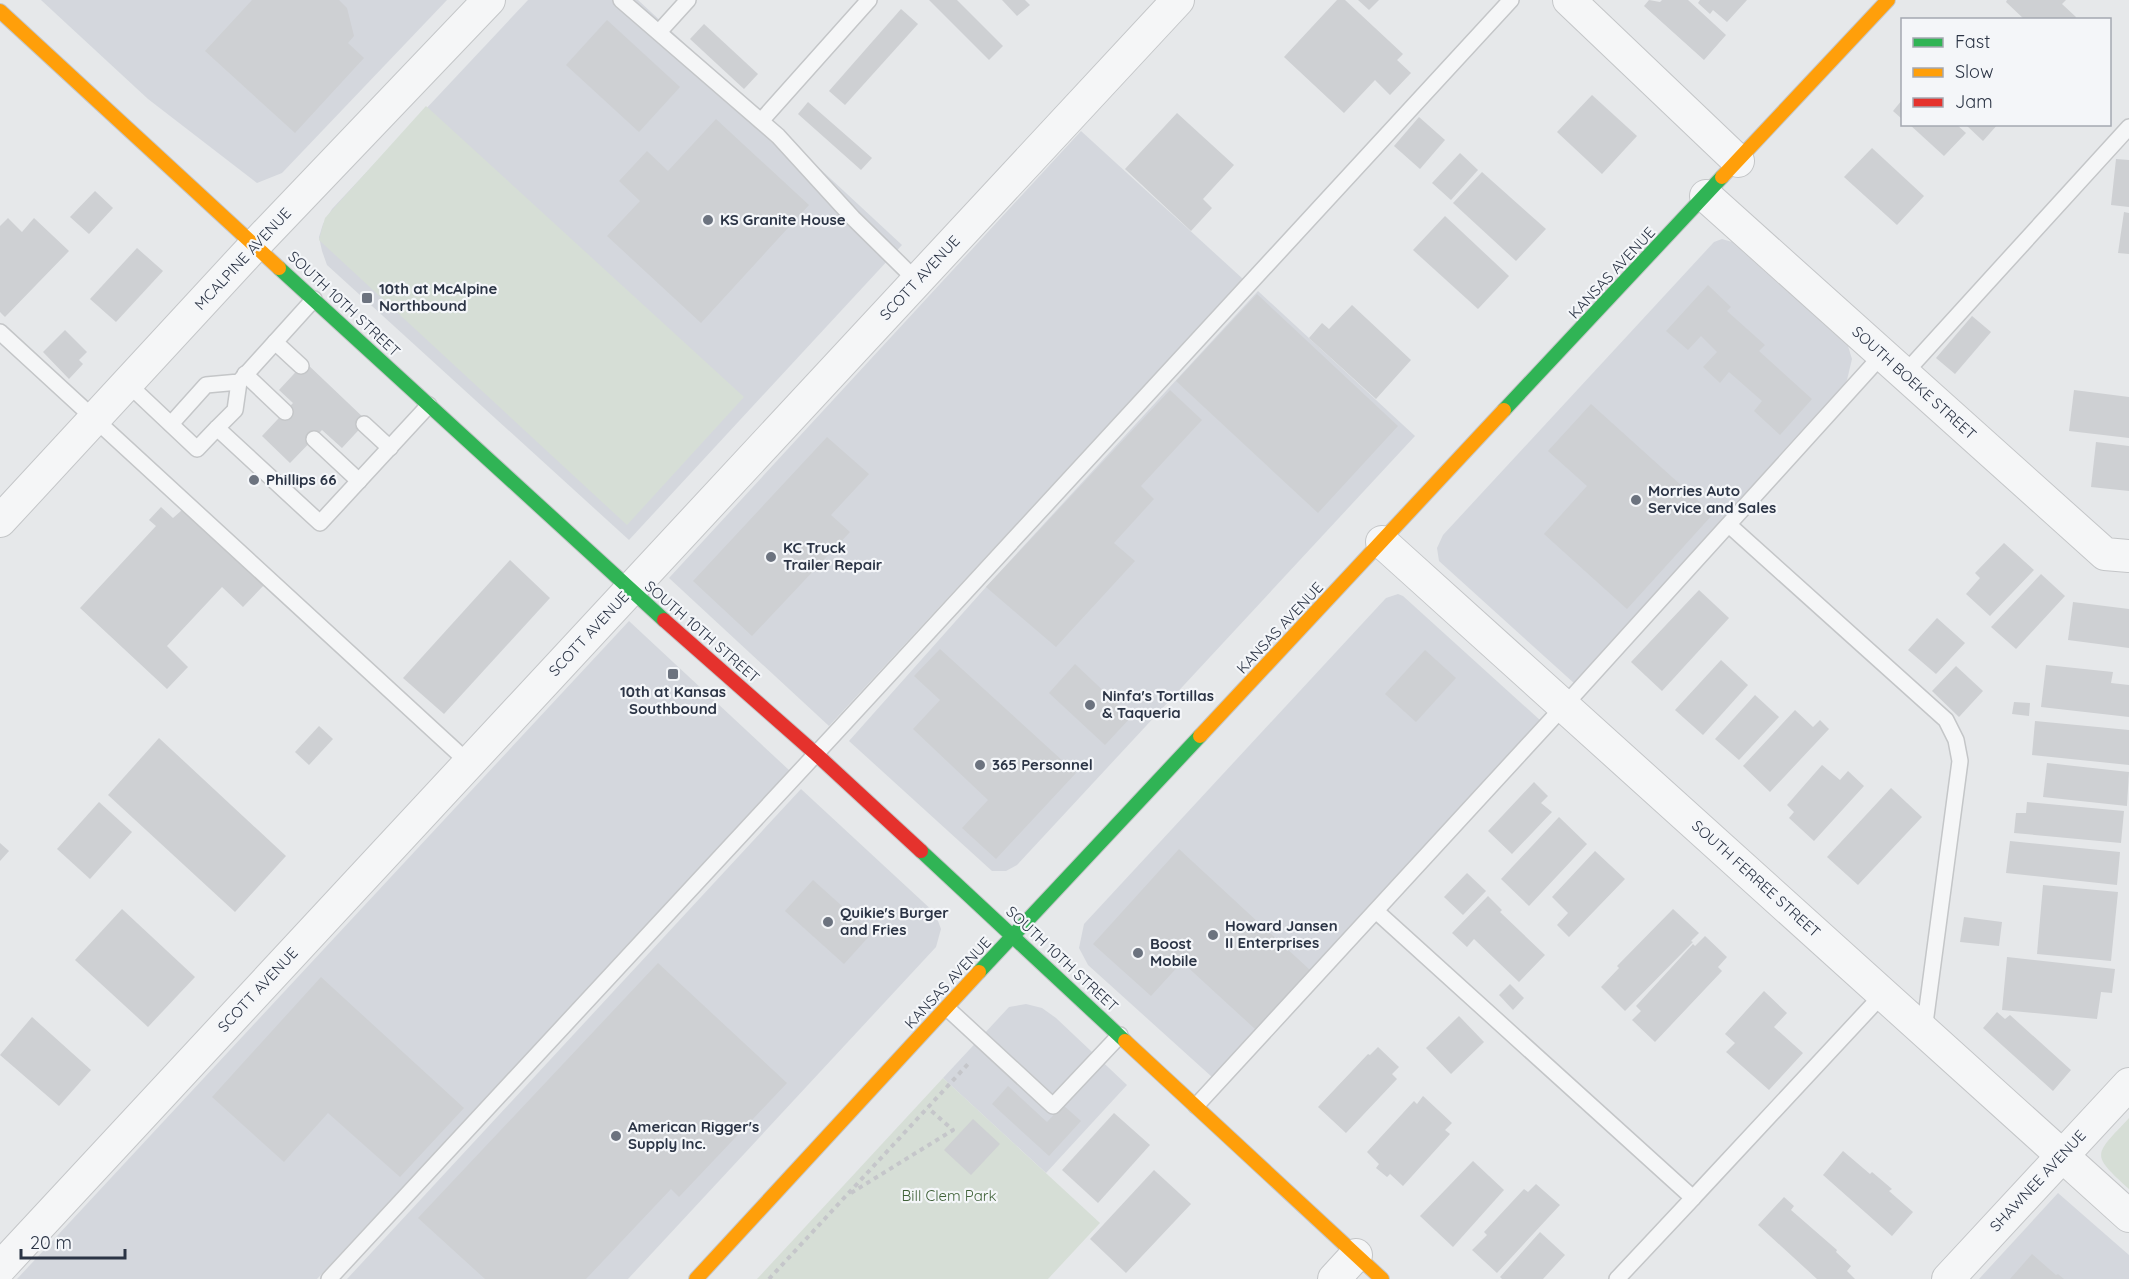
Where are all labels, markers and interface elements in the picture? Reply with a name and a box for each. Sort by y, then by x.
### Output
legend [1901,18,2111,126]
text: Fast [1955,30,1990,53]
text: Slow [1955,60,1993,83]
text: Jam [1955,90,1993,113]
street label: MCALPINE AVENUE [190,204,295,314]
place label: KS Granite House [720,210,846,229]
marker: KS Granite House [701,213,715,227]
street label: KANSAS AVENUE [1564,223,1659,322]
street label: SCOTT AVENUE [876,231,964,324]
street label: SOUTH 10TH STREET [284,247,404,360]
place label: 10th at McAlpine Northbound [379,279,498,315]
marker: 10th at McAlpine Northbound [360,291,374,305]
street label: SOUTH BOEKE STREET [1848,322,1980,443]
place label: Phillips 66 [266,470,336,489]
marker: Phillips 66 [247,473,261,487]
place label: Morries Auto Service and Sales [1648,481,1776,517]
marker: Morries Auto Service and Sales [1629,493,1643,507]
place label: KC Truck Trailer Repair [783,538,883,574]
marker: KC Truck Trailer Repair [764,550,778,564]
street label: SOUTH 10TH STREET [641,576,764,687]
street label: KANSAS AVENUE [1232,578,1327,677]
street label: SCOTT AVENUE [545,587,633,680]
marker: 10th at Kansas Southbound [666,667,680,681]
place label: 10th at Kansas Southbound [620,682,726,718]
place label: Ninfa's Tortillas & Taqueria [1102,686,1214,722]
marker: Ninfa's Tortillas & Taqueria [1083,698,1097,712]
place label: 365 Personnel [992,755,1093,774]
marker: 365 Personnel [973,758,987,772]
street label: SOUTH FERREE STREET [1688,816,1825,941]
street label: SOUTH 10TH STREET [1002,902,1122,1015]
place label: Quikie's Burger and Fries [840,903,949,939]
marker: Quikie's Burger and Fries [821,915,835,929]
place label: Howard Jansen II Enterprises [1225,916,1338,952]
marker: Howard Jansen II Enterprises [1206,928,1220,942]
street label: KANSAS AVENUE [900,933,995,1032]
place label: Boost Mobile [1150,934,1198,970]
street label: SCOTT AVENUE [214,943,302,1036]
marker: Boost Mobile [1131,946,1145,960]
place label: American Rigger's Supply Inc. [628,1117,759,1153]
street label: SHAWNEE AVENUE [1986,1126,2090,1235]
marker: American Rigger's Supply Inc. [609,1129,623,1143]
park label: Bill Clem Park [901,1186,997,1205]
scale bar [21,1222,124,1260]
text: 20 m [30,1231,72,1254]

